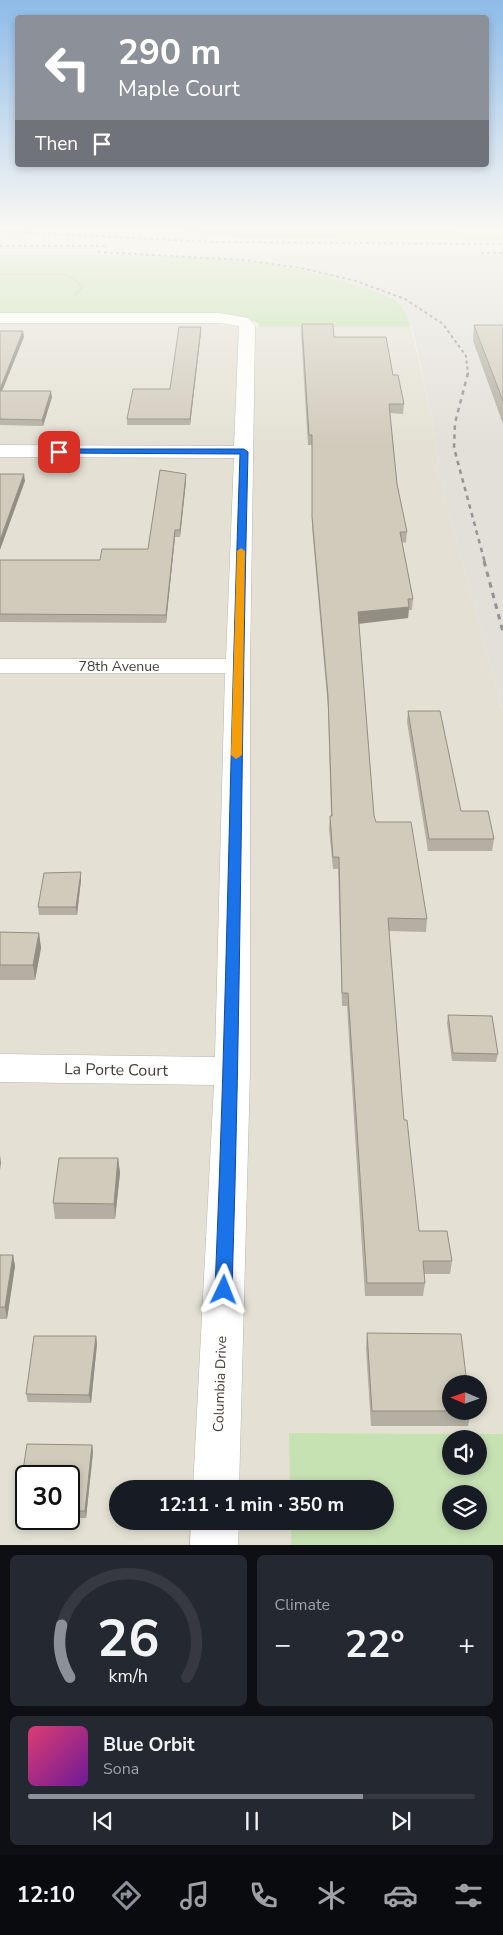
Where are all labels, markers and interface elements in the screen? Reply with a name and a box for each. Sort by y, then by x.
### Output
text: 290 m [118,29,221,76]
icon: left [35,35,100,100]
text: Maple Court [118,74,240,104]
icon: arrive [88,130,116,158]
text: Then [35,131,78,157]
pin [38,431,80,473]
icon: arrive [45,438,73,466]
street label: 78th Avenue [79,657,159,676]
street label: La Porte Court [64,1058,169,1082]
position arrow [197,1263,249,1315]
street label: Columbia Drive [209,1336,231,1432]
north arrow [442,1375,488,1420]
map controls [442,1375,487,1530]
button: sound [442,1430,487,1475]
speed limit sign: 30 [15,1465,80,1530]
button: layers [442,1485,487,1530]
text: 12:11 · 1 min · 350 m [159,1492,344,1518]
text: Climate [275,1594,330,1616]
text: 26 [97,1603,159,1674]
text: 22° [345,1619,405,1670]
text: − [275,1626,291,1664]
text: + [458,1626,475,1664]
text: km/h [109,1664,148,1688]
text: Blue Orbit [103,1732,194,1758]
text: Sona [103,1758,139,1780]
icon: previous [89,1807,117,1835]
icon: pause [238,1807,266,1835]
icon: next [387,1807,415,1835]
icon: directions [109,1878,144,1913]
icon: music [177,1878,212,1913]
icon: phone [246,1878,281,1913]
icon: climate [314,1878,349,1913]
icon: car [383,1878,418,1913]
icon: filters [451,1878,486,1913]
text: 12:10 [17,1880,75,1910]

